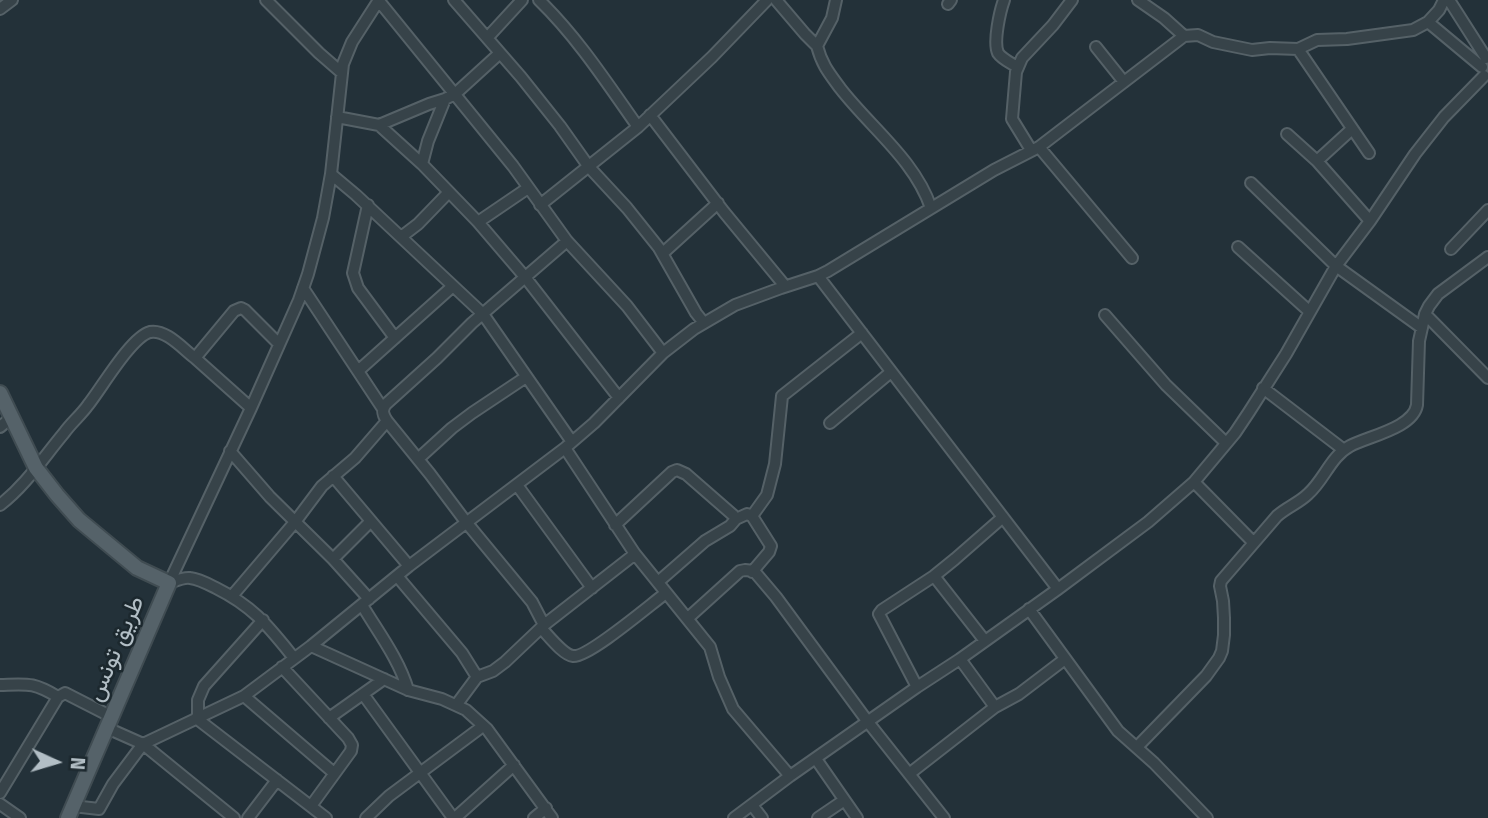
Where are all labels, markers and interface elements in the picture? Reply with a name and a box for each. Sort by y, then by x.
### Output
street label: طريق تونس [81,592,151,706]
north arrow [21,727,91,797]
text: N [66,756,89,771]

